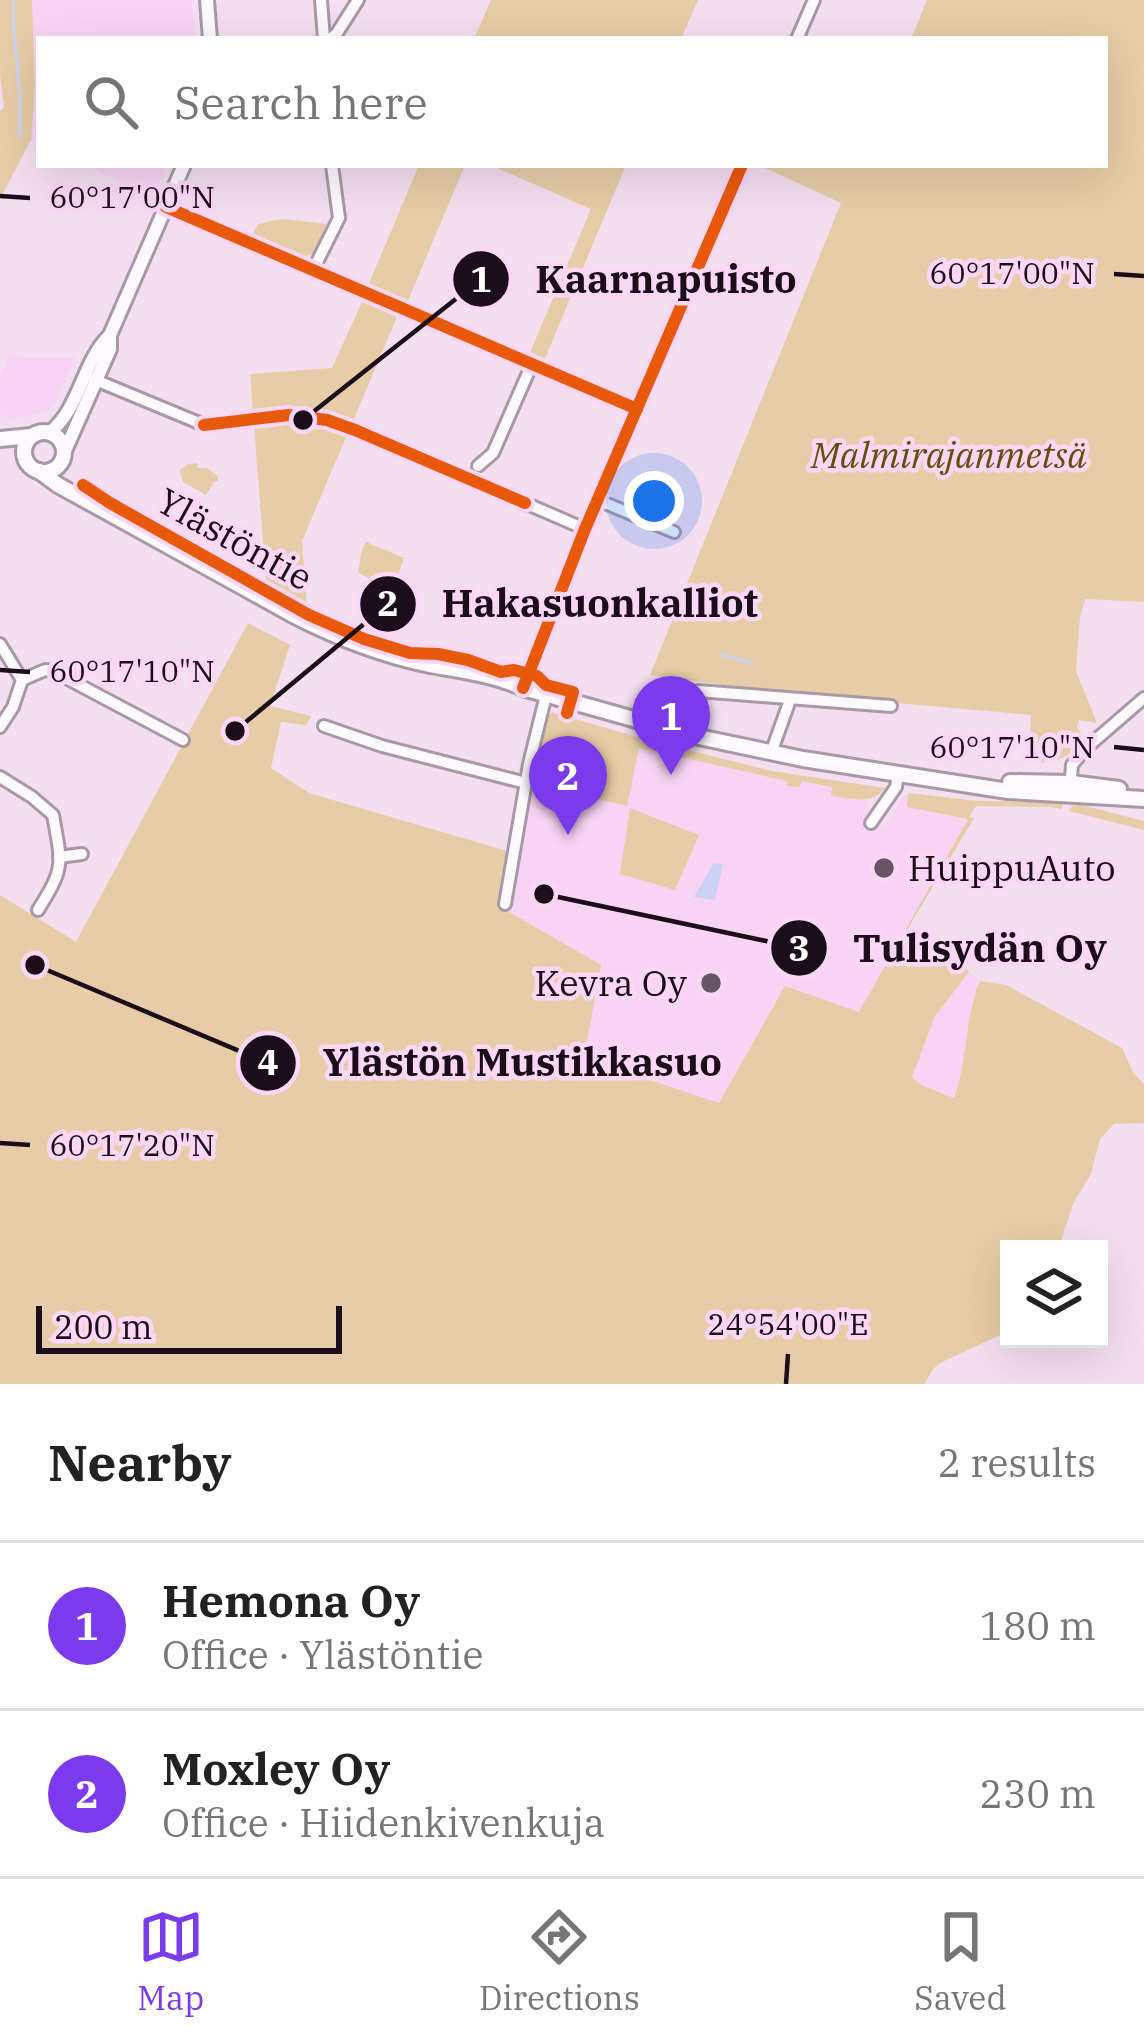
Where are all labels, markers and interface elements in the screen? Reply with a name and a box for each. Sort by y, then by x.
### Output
search box [36,36,1108,168]
icon: search [78,69,144,135]
text: Search here [174,73,428,131]
text: 60°17'00"N [50,177,215,216]
callout: Kaarnapuisto [451,242,821,317]
text: Kaarnapuisto [535,253,797,304]
text: 60°17'00"N [930,253,1095,292]
text: 1 [470,255,492,302]
park label: Malmirajanmetsä [810,431,1087,478]
your location [624,471,684,531]
street label: Ylästöntie [150,477,321,600]
callout: Hakasuonkalliot [358,566,782,641]
text: Hakasuonkalliot [442,577,758,628]
text: 2 [377,579,399,626]
text: 60°17'10"N [50,651,215,690]
pin: 1 [632,676,710,775]
text: 60°17'10"N [930,727,1095,766]
pin: 2 [529,736,607,835]
place label: HuippuAuto [908,844,1116,891]
marker: HuippuAuto [871,855,897,881]
callout: Tulisydän Oy [769,911,1131,986]
text: Tulisydän Oy [853,922,1107,973]
text: 3 [788,924,810,971]
place label: Kevra Oy [535,959,688,1006]
marker: Kevra Oy [698,970,724,996]
callout: Ylästön Mustikkasuo [238,1025,746,1100]
text: Ylästön Mustikkasuo [322,1036,722,1087]
text: 4 [257,1038,279,1085]
text: 60°17'20"N [50,1125,215,1164]
map controls [1000,1240,1108,1348]
button: layers [1000,1240,1108,1348]
scale bar [36,1300,342,1353]
text: 24°54'00"E [708,1304,868,1343]
text: 200 m [54,1305,153,1348]
text: Nearby [48,1429,232,1495]
text: 2 results [938,1437,1096,1488]
text: Hemona Oy [162,1571,420,1629]
text: 1 [75,1600,99,1651]
text: 180 m [980,1600,1096,1651]
text: Office · Ylästöntie [162,1629,483,1680]
text: Moxley Oy [162,1739,390,1797]
text: 2 [75,1768,99,1819]
text: 230 m [980,1768,1096,1819]
text: Office · Hiidenkivenkuja [162,1797,605,1848]
tab: Map [137,1904,204,2019]
tab: Directions [479,1904,640,2019]
tab: Saved [914,1904,1007,2019]

